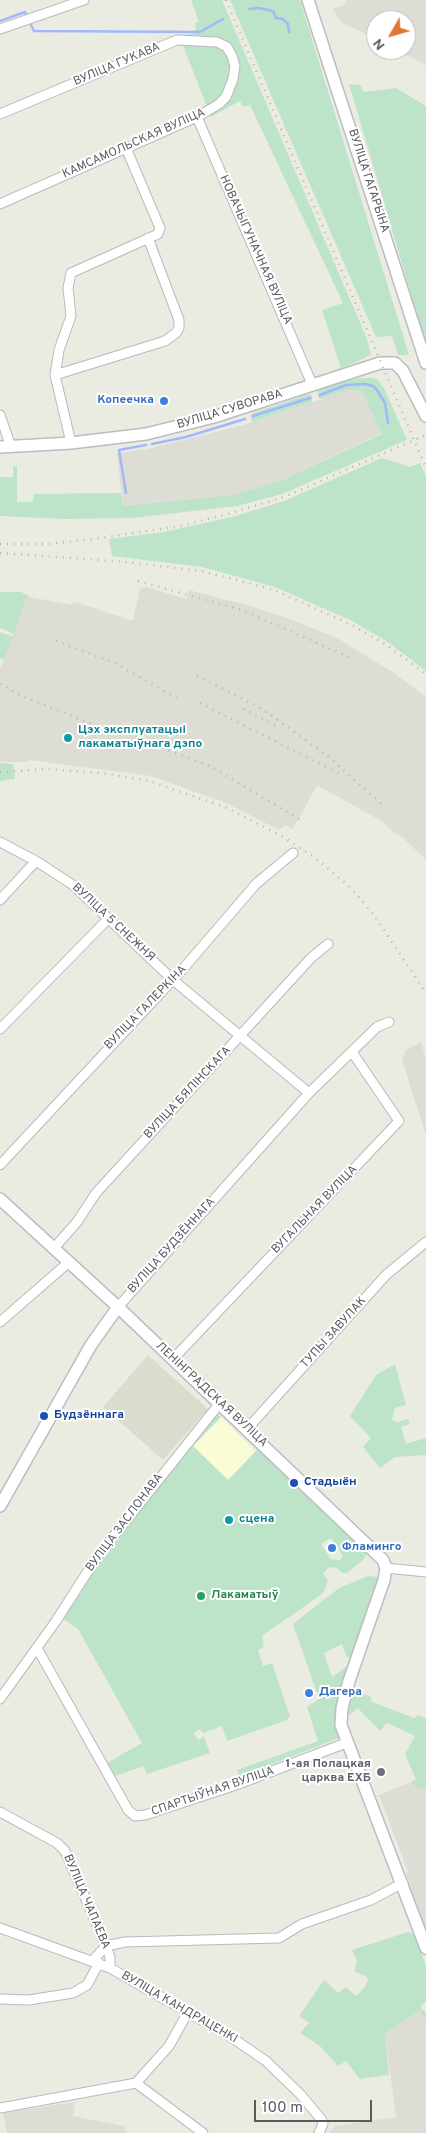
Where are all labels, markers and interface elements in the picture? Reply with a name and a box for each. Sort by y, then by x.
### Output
north arrow [366,10,416,60]
text: N [370,35,389,53]
street label: ВУЛІЦА ГУКАВА [72,40,162,90]
street label: КАМСАМОЛЬСКАЯ ВУЛІЦА [60,106,208,182]
street label: ВУЛІЦА ГАГАРЫНА [344,127,392,235]
street label: НОВАЧЫГУНАЧНАЯ ВУЛІЦА [216,173,294,327]
street label: ВУЛІЦА СУВОРАВА [176,387,284,433]
place label: Копеечка [97,394,154,408]
marker: Копеечка [158,395,170,407]
place label: Цэх эксплуатацыі лакаматыўнага дэпо [78,724,202,752]
marker: Цэх эксплуатацыі лакаматыўнага дэпо [62,732,74,744]
street label: ВУЛІЦА 5 СНЕЖНЯ [68,881,158,965]
street label: ВУЛІЦА ГАЛЕРКІНА [102,963,190,1053]
street label: ВУЛІЦА БЯЛІНСКАГА [141,1044,235,1142]
street label: ВУГАЛЬНАЯ ВУЛІЦА [269,1163,361,1257]
street label: ВУЛІЦА БУДЗЁННАГА [125,1195,219,1297]
street label: ТУПЫ ЗАВУЛАК [298,1294,370,1372]
street label: ЛЕНІНГРАДСКАЯ ВУЛІЦА [152,1339,270,1451]
place label: Будзённага [54,1409,124,1423]
marker: Будзённага [38,1410,50,1422]
street label: ВУЛІЦА ЗАСЛОНАВА [83,1471,167,1575]
place label: Стадыён [304,1476,357,1490]
marker: Стадыён [288,1477,300,1489]
place label: сцена [239,1513,274,1527]
marker: сцена [223,1514,235,1526]
place label: Фламинго [342,1541,402,1555]
marker: Фламинго [326,1542,338,1554]
place label: Лакаматыў [211,1589,279,1603]
marker: Лакаматыў [195,1590,207,1602]
place label: Дагера [319,1686,362,1700]
marker: Дагера [303,1687,315,1699]
place label: 1-ая Полацкая царква ЕХБ [286,1758,371,1786]
street label: СПАРТЫЎНАЯ ВУЛІЦА [150,1764,276,1820]
marker: 1-ая Полацкая царква ЕХБ [375,1766,387,1778]
street label: ВУЛІЦА ЧАПАЕВА [60,1852,112,1952]
street label: ВУЛІЦА КАНДРАЦЕНКІ [118,1969,240,2047]
scale bar [256,2090,374,2122]
text: 100 m [262,2099,303,2118]

